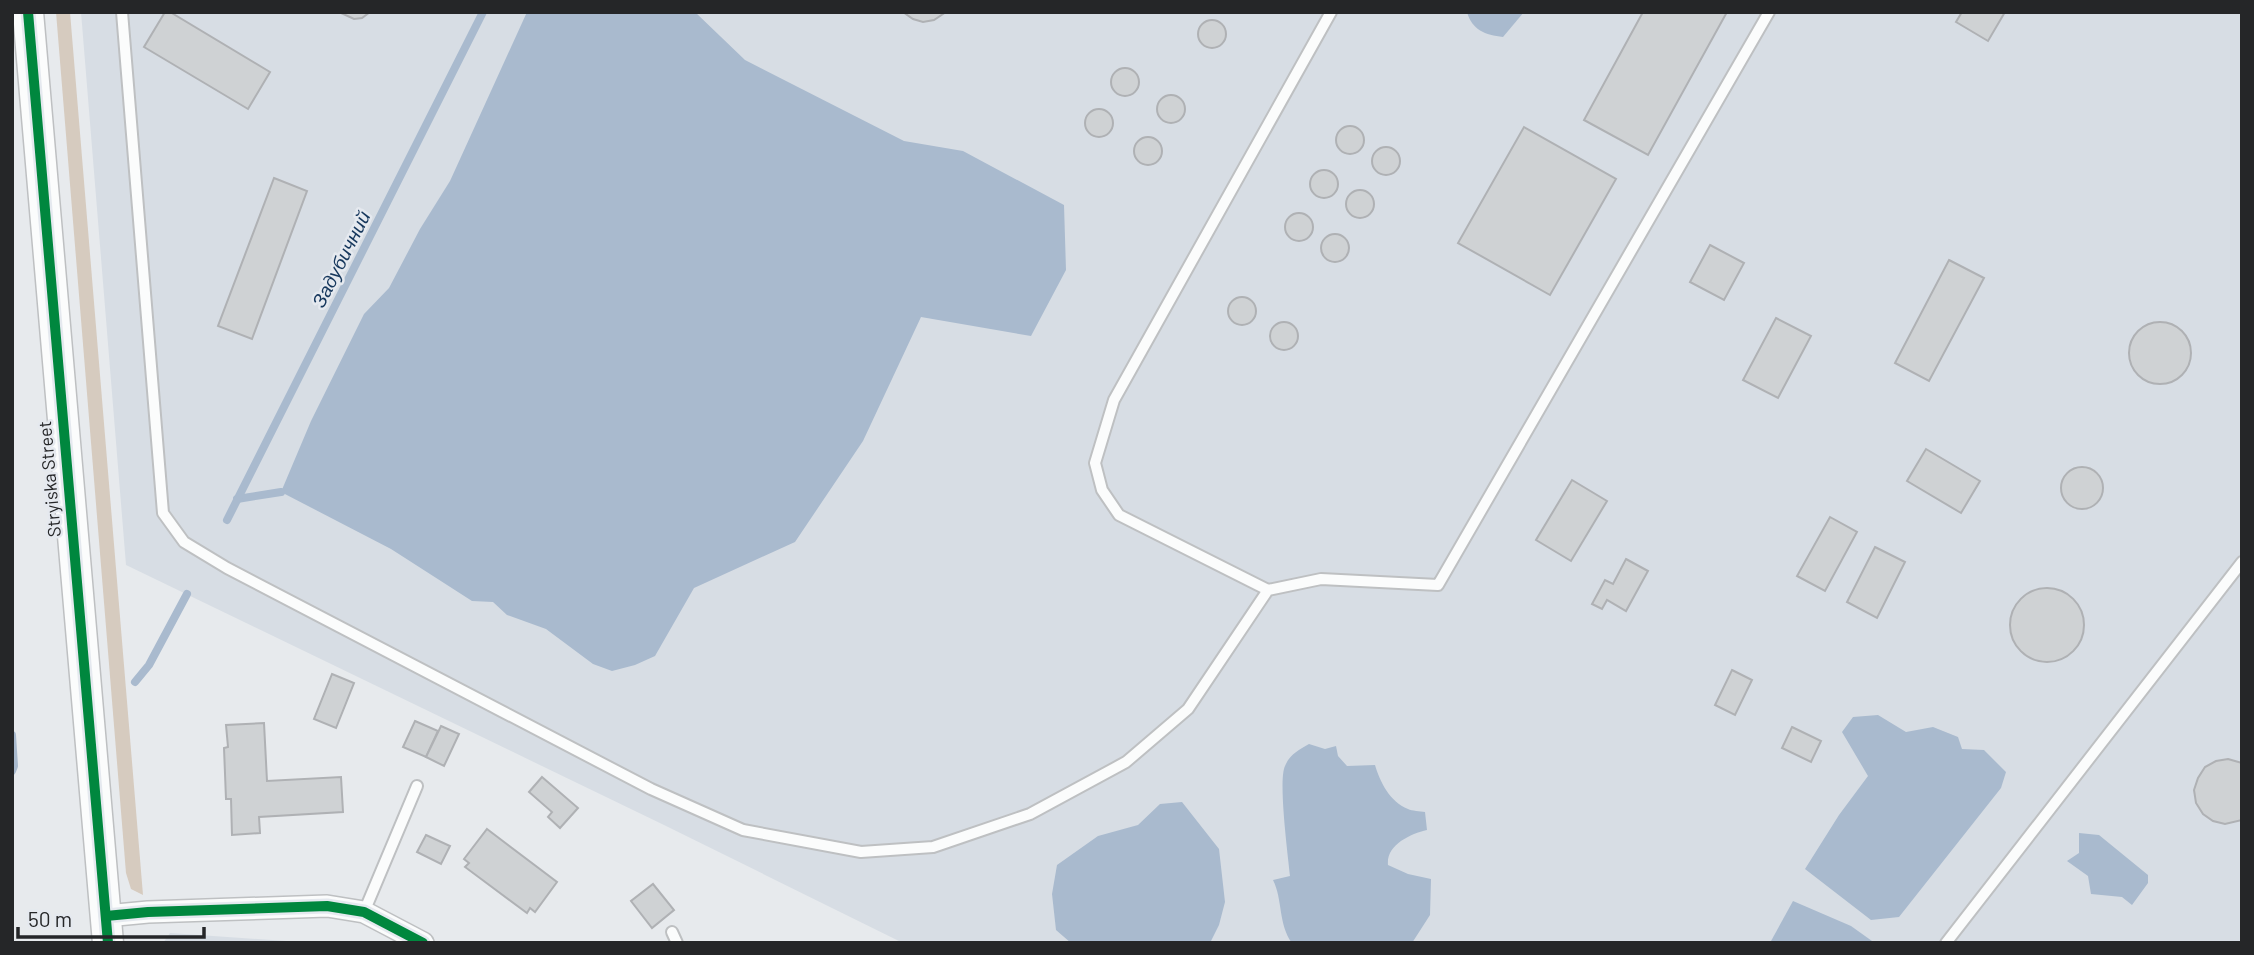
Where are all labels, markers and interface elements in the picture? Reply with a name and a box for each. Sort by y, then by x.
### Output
water label: Задубичний [306,206,375,311]
street label: Stryiska Street [33,420,65,538]
scale bar [18,895,203,939]
text: 50 m [28,906,72,931]

